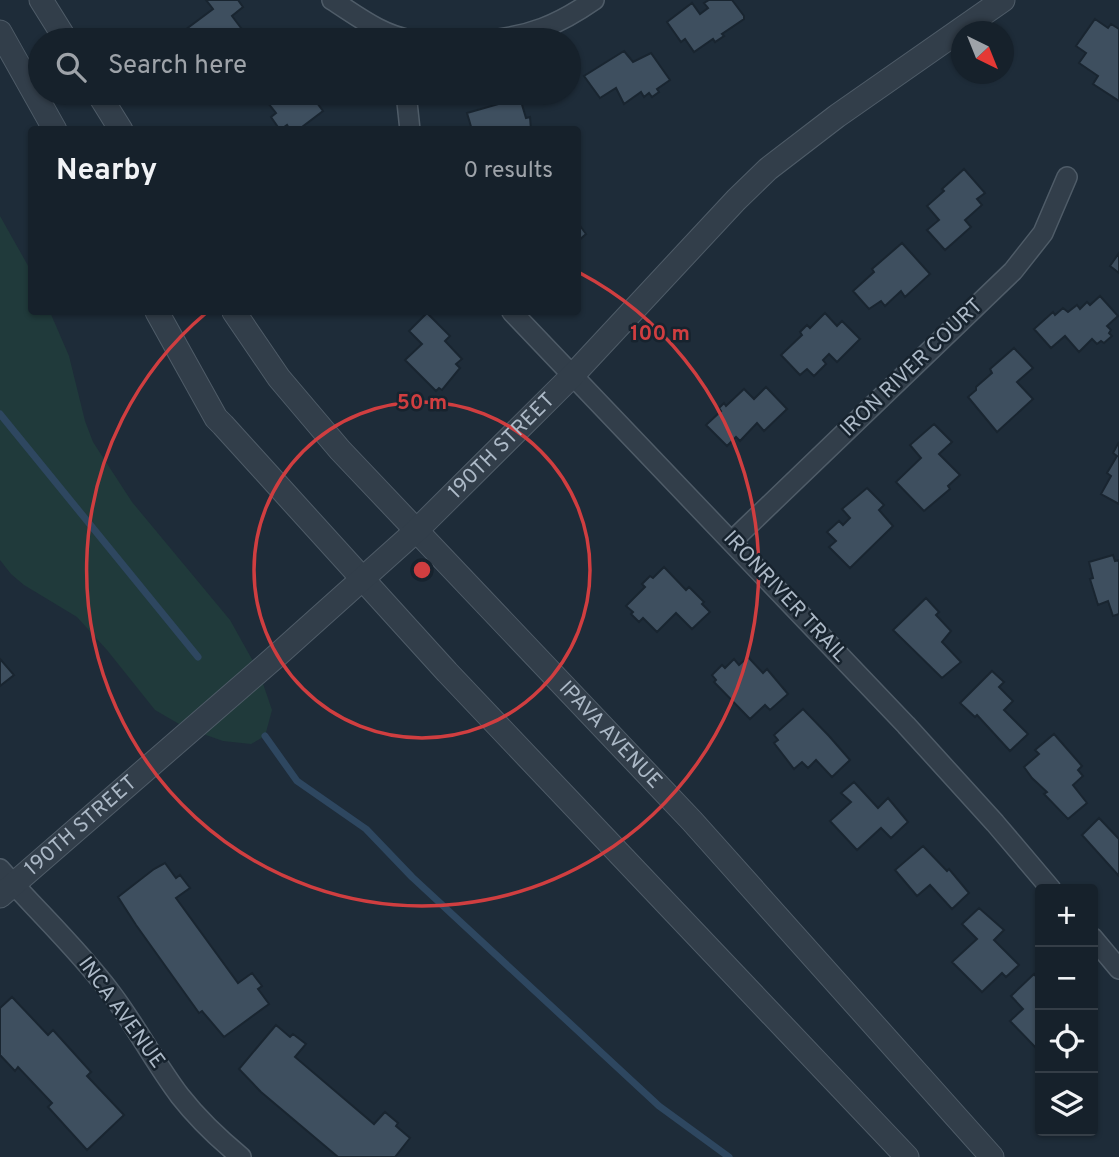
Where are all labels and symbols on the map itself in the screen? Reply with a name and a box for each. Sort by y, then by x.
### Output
north arrow [951,21,1014,84]
street label: IRON RIVER COURT [835,293,989,443]
text: 100 m [630,321,690,348]
street label: 190TH STREET [442,387,561,505]
text: 50 m [397,390,447,417]
street label: IRONRIVER TRAIL [717,525,853,669]
centre of rings [410,558,434,582]
street label: IPAVA AVENUE [553,675,668,795]
street label: 190TH STREET [19,770,143,882]
street label: INCA AVENUE [71,952,171,1074]

